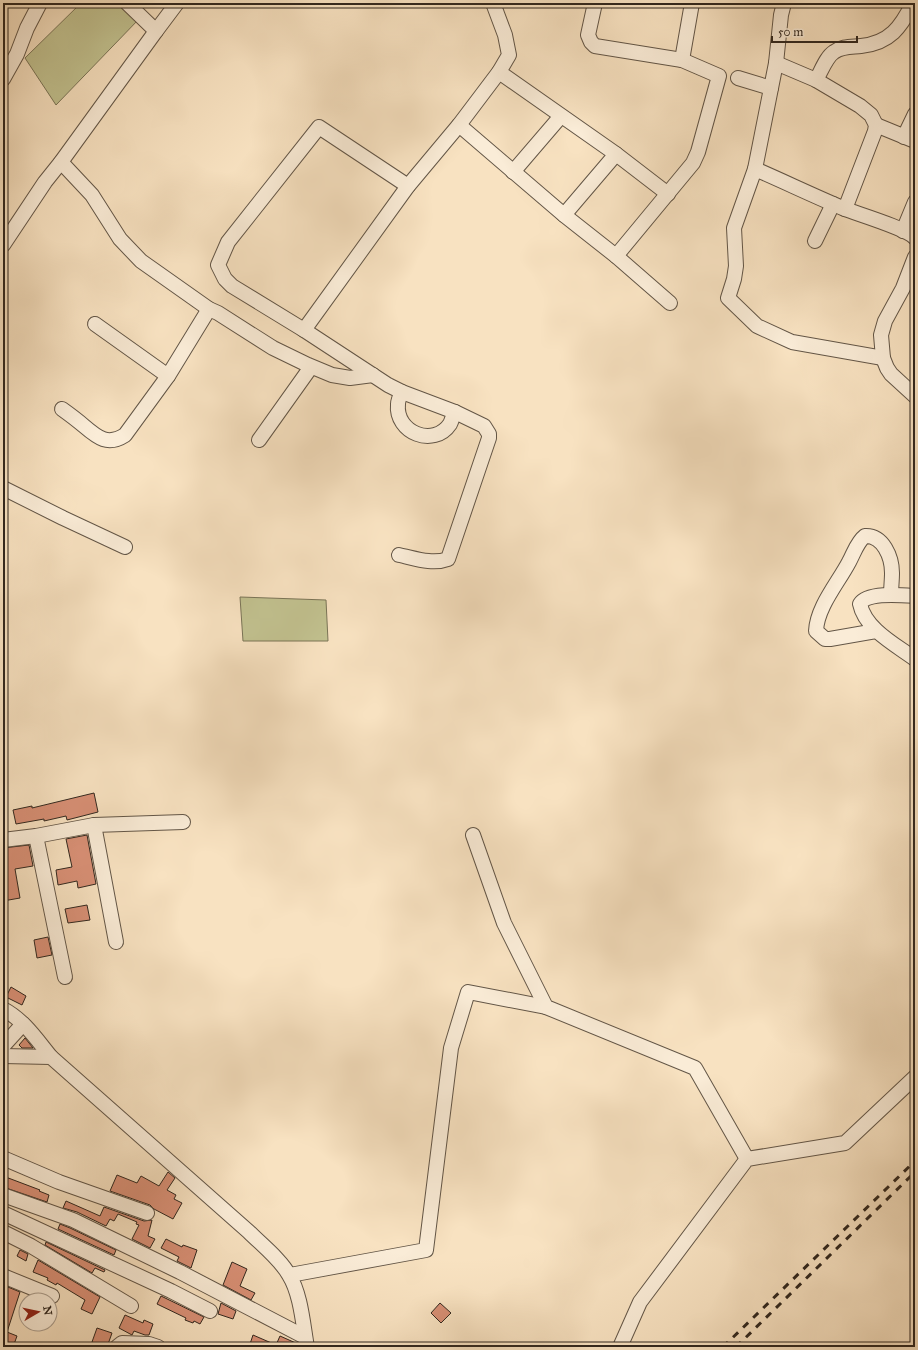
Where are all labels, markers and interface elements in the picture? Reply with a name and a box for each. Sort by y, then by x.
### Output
scale bar [772,18,857,44]
text: 50 m [778,25,803,39]
north arrow [18,1292,58,1332]
text: N [40,1305,55,1317]

